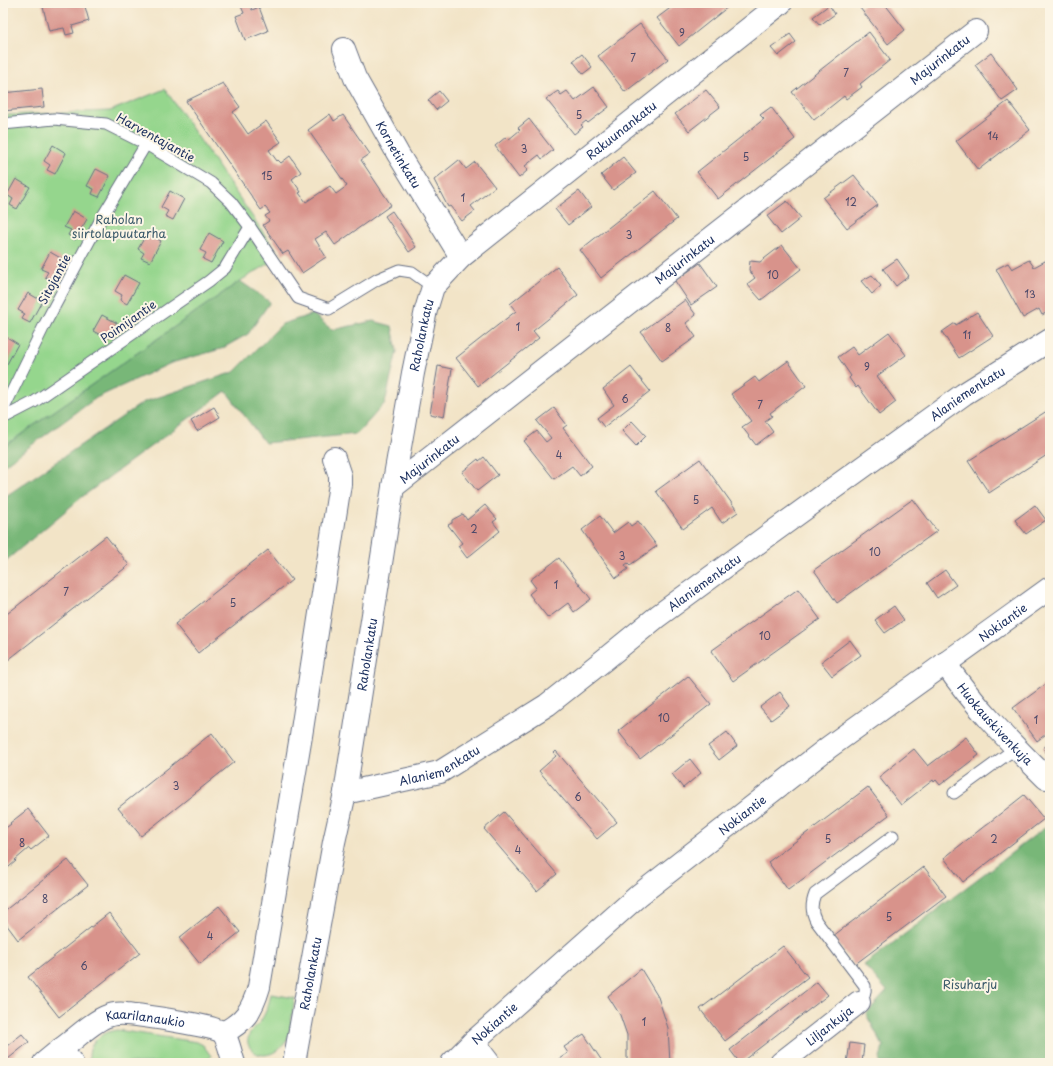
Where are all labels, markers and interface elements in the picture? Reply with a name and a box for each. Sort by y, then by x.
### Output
house number: 9 [679,25,685,40]
street label: Majurinkatu [906,30,973,89]
house number: 7 [630,50,636,65]
house number: 7 [843,65,849,80]
street label: Rakuunankatu [582,96,660,164]
house number: 5 [576,107,582,122]
street label: Harventajantie [113,108,199,166]
street label: Kornetinkatu [372,117,426,192]
house number: 14 [987,128,999,143]
house number: 3 [521,141,527,156]
house number: 5 [743,149,749,164]
house number: 15 [262,168,272,183]
house number: 1 [461,190,465,205]
house number: 12 [845,194,857,209]
park label: Raholan siirtolapuutarha [72,210,166,242]
house number: 3 [626,227,632,242]
street label: Majurinkatu [651,230,718,288]
street label: Sitojantie [33,251,75,307]
house number: 10 [767,267,779,282]
house number: 13 [1024,286,1036,301]
street label: Poimijantie [96,295,160,347]
street label: Raholankatu [405,296,438,373]
house number: 1 [516,319,520,334]
house number: 8 [665,320,671,335]
house number: 11 [963,327,971,342]
house number: 9 [864,359,870,374]
street label: Alaniemenkatu [926,362,1008,425]
house number: 6 [621,391,629,406]
house number: 7 [757,397,763,412]
street label: Majurinkatu [396,430,463,488]
house number: 4 [556,447,563,462]
house number: 5 [693,492,699,507]
house number: 2 [470,521,478,536]
house number: 10 [869,544,881,559]
house number: 3 [619,548,625,563]
street label: Alaniemenkatu [664,549,745,615]
house number: 1 [554,577,558,592]
house number: 7 [63,584,69,599]
house number: 5 [230,595,236,610]
street label: Nokiantie [974,598,1031,646]
street label: Raholankatu [352,617,381,692]
house number: 10 [759,628,771,643]
street label: Huokauskivenkuja [953,679,1037,769]
house number: 10 [658,710,670,725]
house number: 1 [1034,712,1038,727]
street label: Alaniemenkatu [397,740,483,790]
house number: 3 [173,778,179,793]
house number: 6 [574,789,582,804]
street label: Nokiantie [714,790,770,839]
house number: 5 [825,831,831,846]
house number: 2 [990,831,998,846]
house number: 8 [19,835,25,850]
house number: 4 [515,842,522,857]
house number: 8 [42,891,48,906]
house number: 5 [886,909,892,924]
house number: 4 [207,928,214,943]
street label: Raholankatu [295,935,326,1011]
house number: 6 [80,958,88,973]
park label: Risuharju [943,975,997,993]
street label: Nokiantie [467,998,521,1049]
street label: Liljankuja [802,1001,857,1050]
street label: Kaarilanaukio [103,1004,187,1031]
house number: 1 [642,1014,646,1029]

